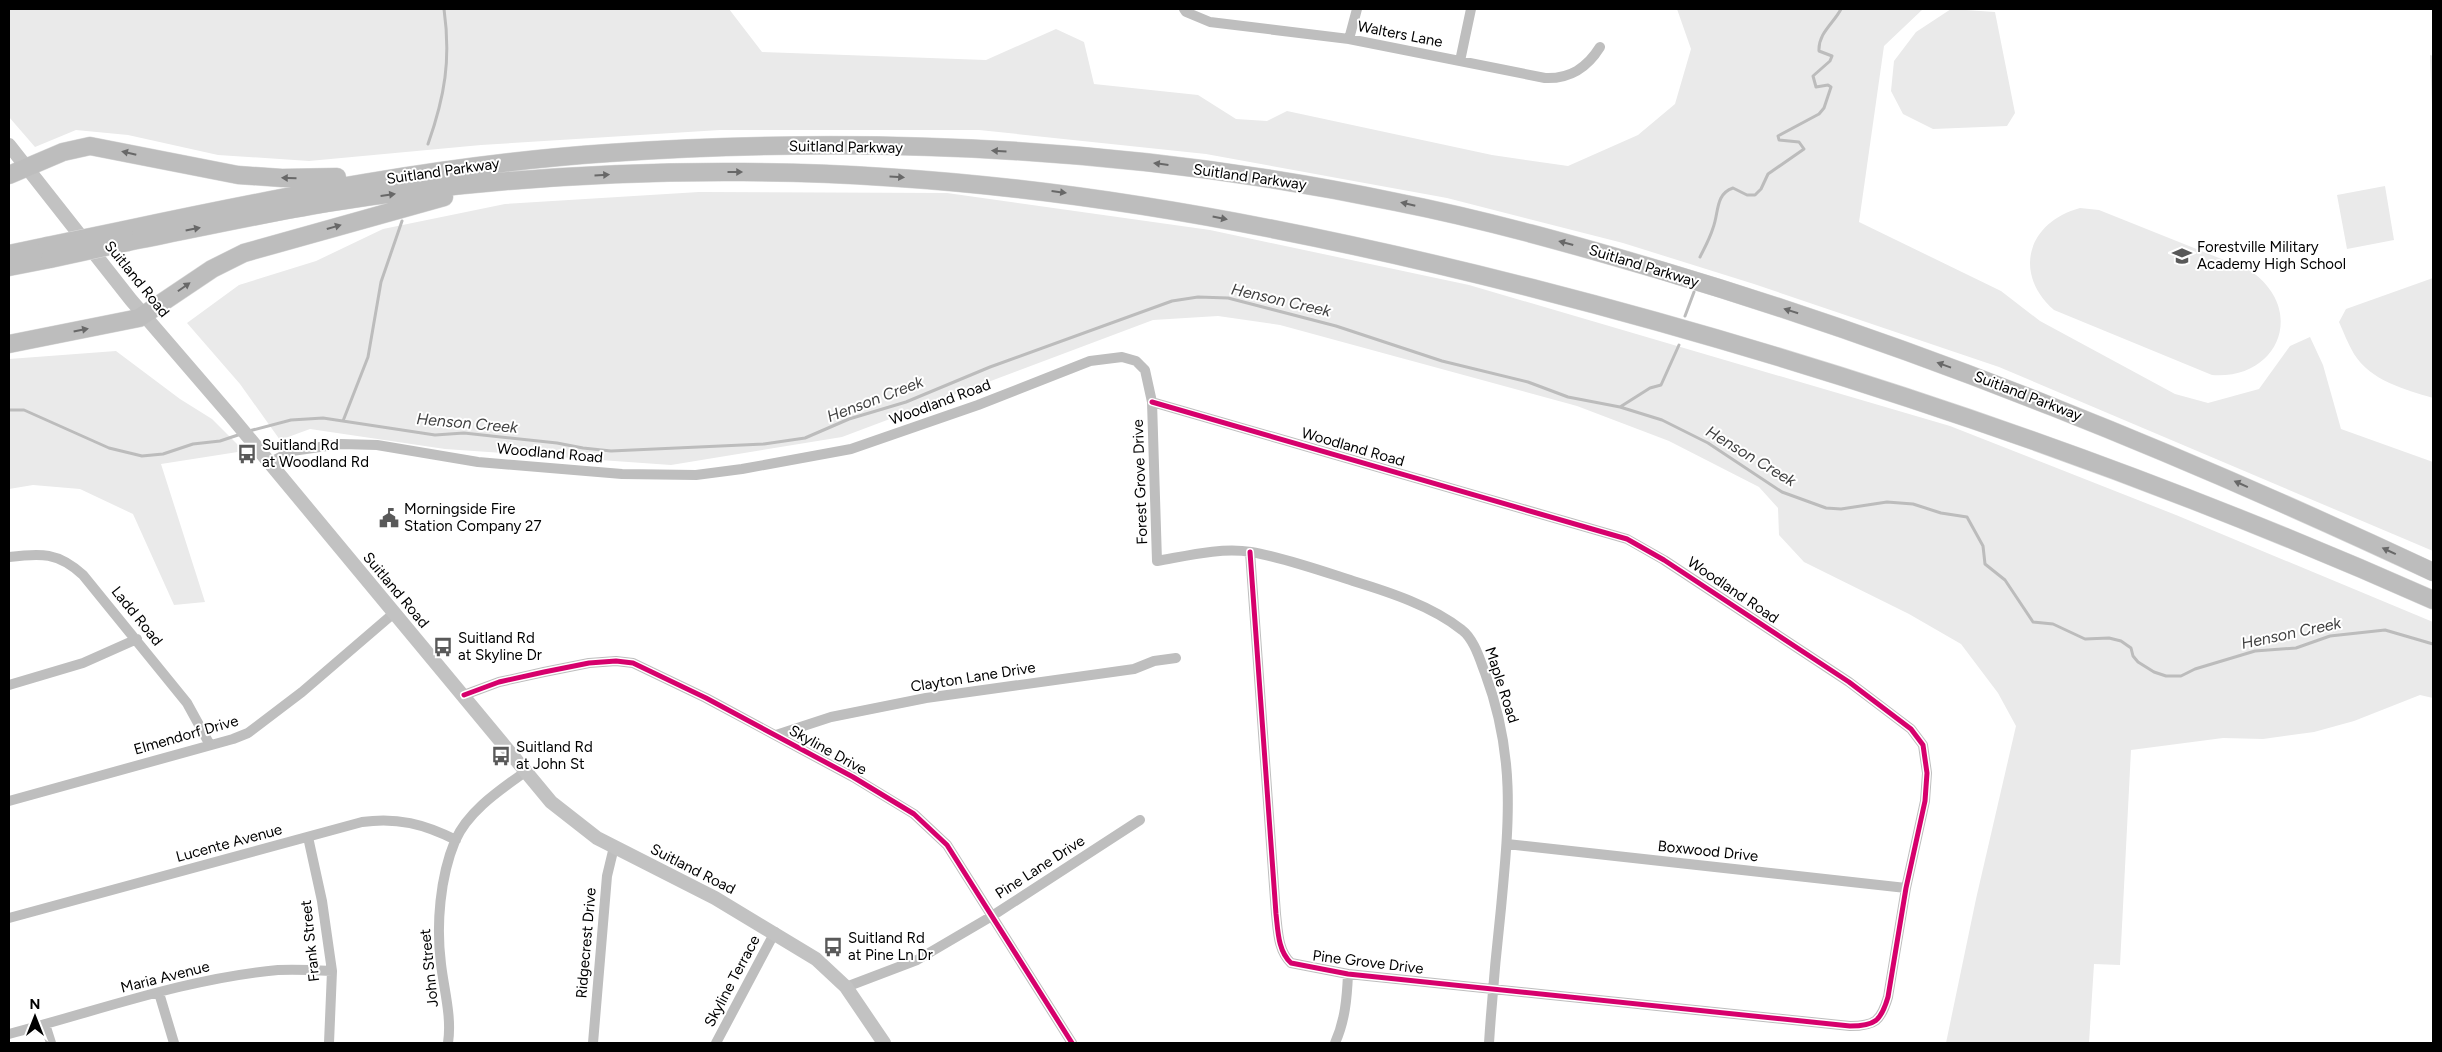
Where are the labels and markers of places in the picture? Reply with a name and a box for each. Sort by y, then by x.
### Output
place label: Forestville Military Academy High School [2197,238,2346,273]
school or university icon: Forestville Military Academy High School [2171,245,2193,267]
place label: Suitland Rd at Woodland Rd [262,436,369,471]
bus stop icon: Suitland Rd at Woodland Rd [236,443,258,465]
place label: Morningside Fire Station Company 27 [404,500,542,535]
public building icon: Morningside Fire Station Company 27 [378,507,400,529]
place label: Suitland Rd at Skyline Dr [458,629,542,664]
bus stop icon: Suitland Rd at Skyline Dr [432,636,454,658]
place label: Suitland Rd at John St [516,738,593,773]
bus stop icon: Suitland Rd at John St [490,745,512,767]
place label: Suitland Rd at Pine Ln Dr [848,929,933,964]
bus stop icon: Suitland Rd at Pine Ln Dr [822,936,844,958]

